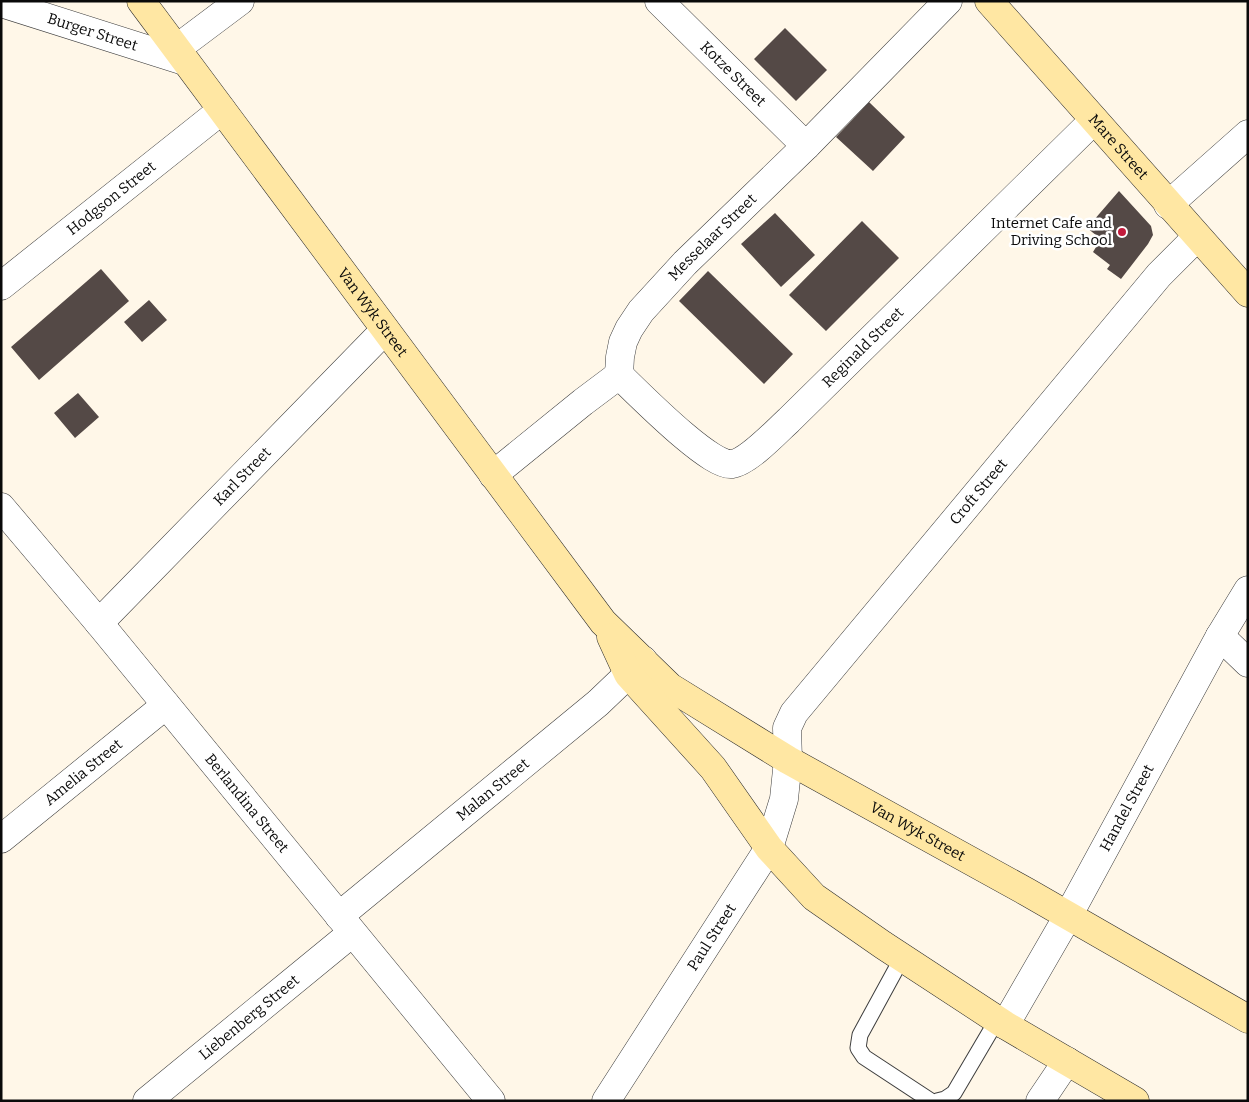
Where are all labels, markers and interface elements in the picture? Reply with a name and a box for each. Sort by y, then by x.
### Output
street label: Burger Street [45,9,140,55]
street label: Kotze Street [696,38,770,111]
street label: Mare Street [1085,111,1152,184]
street label: Hodgson Street [63,157,160,239]
street label: Messelaar Street [664,189,761,284]
place label: Internet Cafe and Driving School [991,214,1112,249]
marker: Internet Cafe and Driving School [1116,226,1128,238]
street label: Van Wyk Street [334,264,412,361]
street label: Reginald Street [819,303,908,391]
street label: Karl Street [210,443,275,509]
street label: Croft Street [946,455,1011,528]
street label: Amelia Street [41,735,126,809]
street label: Berlandina Street [201,750,293,857]
street label: Malan Street [453,754,533,825]
street label: Handel Street [1096,761,1158,854]
street label: Van Wyk Street [867,798,969,865]
street label: Paul Street [684,900,740,974]
street label: Liebenberg Street [195,971,303,1064]

